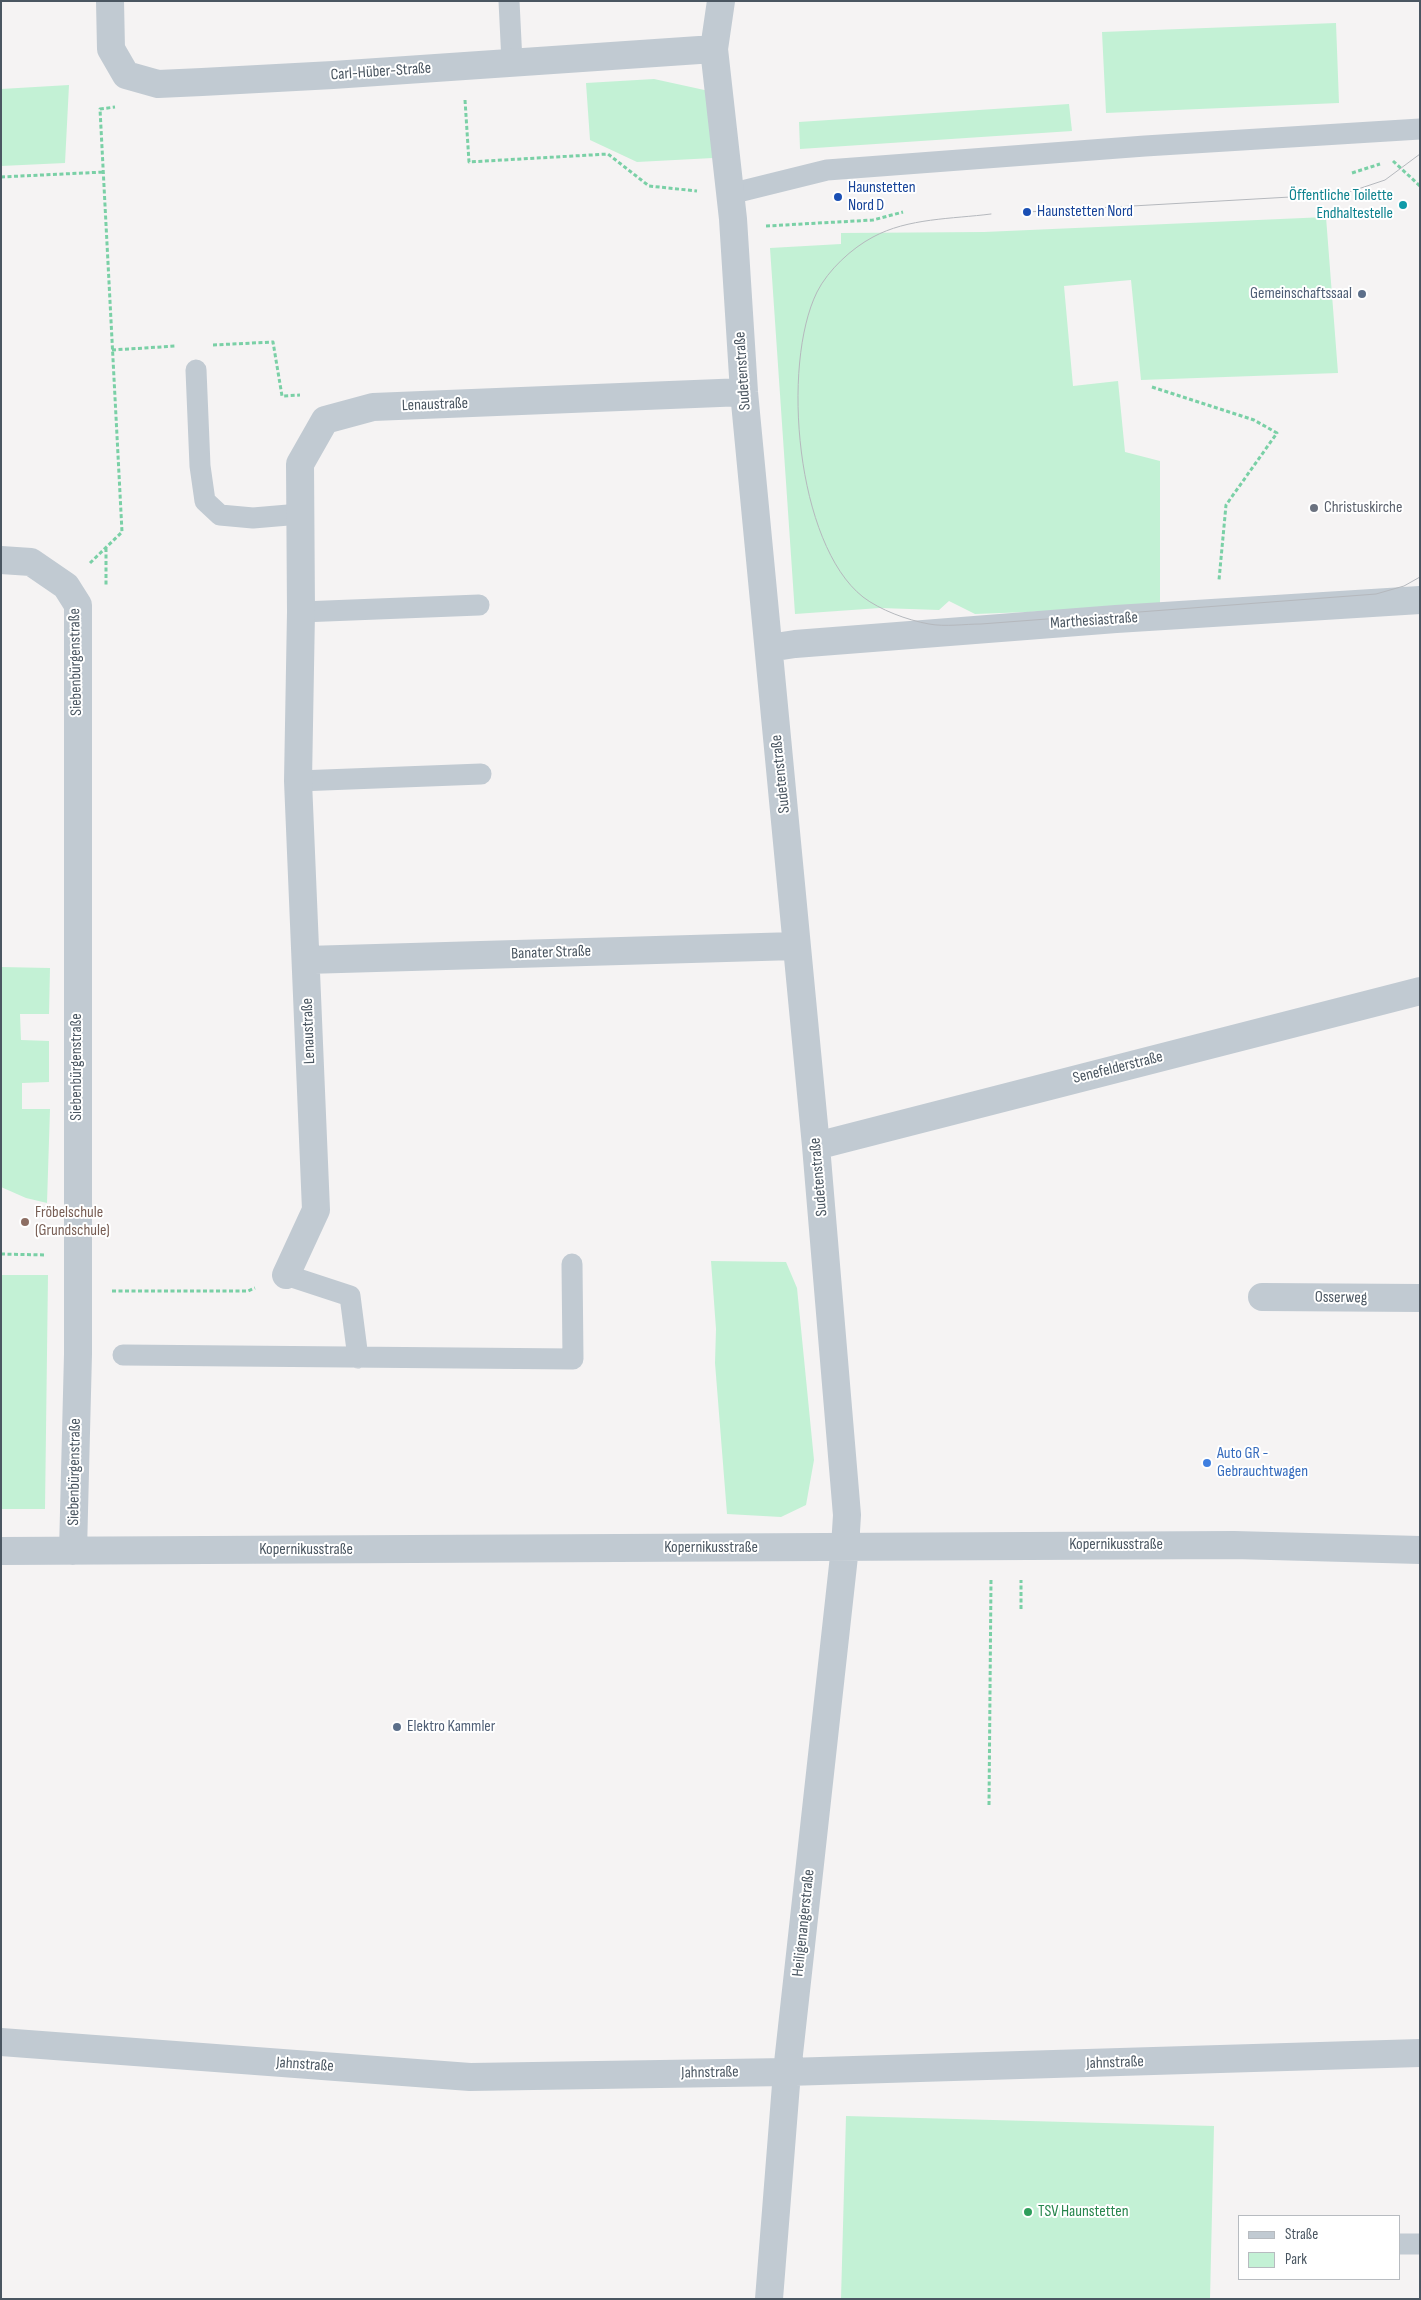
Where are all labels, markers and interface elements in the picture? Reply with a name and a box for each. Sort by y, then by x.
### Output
street label: Carl-Hüber-Straße [330,59,432,85]
place label: Haunstetten Nord D [848,178,916,216]
place label: Öffentliche Toilette Endhaltestelle [1289,186,1393,224]
marker: Haunstetten Nord D [832,191,844,203]
marker: Öffentliche Toilette Endhaltestelle [1397,199,1409,211]
place label: Haunstetten Nord [1037,202,1133,222]
marker: Haunstetten Nord [1021,206,1033,218]
place label: Gemeinschaftssaal [1250,284,1352,304]
marker: Gemeinschaftssaal [1356,288,1368,300]
street label: Sudetenstraße [731,331,755,411]
street label: Lenaustraße [402,394,468,416]
place label: Christuskirche [1324,498,1402,518]
marker: Christuskirche [1308,502,1320,514]
street label: Siebenbürgenstraße [65,608,87,716]
street label: Marthesiastraße [1050,608,1138,634]
street label: Sudetenstraße [767,734,795,814]
street label: Banater Straße [511,942,591,964]
street label: Lenaustraße [298,998,320,1064]
street label: Siebenbürgenstraße [67,1013,87,1121]
street label: Senefelderstraße [1071,1048,1165,1088]
street label: Sudetenstraße [806,1137,832,1217]
place label: Fröbelschule (Grundschule) [35,1203,110,1241]
marker: Fröbelschule (Grundschule) [19,1216,31,1228]
street label: Osserweg [1315,1288,1367,1308]
street label: Siebenbürgenstraße [64,1418,86,1526]
place label: Auto GR - Gebrauchtwagen [1217,1444,1308,1482]
marker: Auto GR - Gebrauchtwagen [1201,1457,1213,1469]
street label: Kopernikusstraße [1069,1535,1163,1555]
street label: Kopernikusstraße [664,1538,758,1558]
street label: Kopernikusstraße [259,1540,353,1560]
place label: Elektro Kammler [407,1717,495,1737]
marker: Elektro Kammler [391,1721,403,1733]
street label: Heiligenangerstraße [789,1868,819,1978]
street label: Jahnstraße [1086,2052,1144,2074]
street label: Jahnstraße [276,2053,334,2077]
street label: Jahnstraße [681,2063,739,2083]
place label: TSV Haunstetten [1038,2202,1129,2222]
marker: TSV Haunstetten [1022,2206,1034,2218]
legend [1238,2215,1401,2280]
text: Straße [1285,2225,1318,2244]
text: Park [1285,2250,1307,2269]

